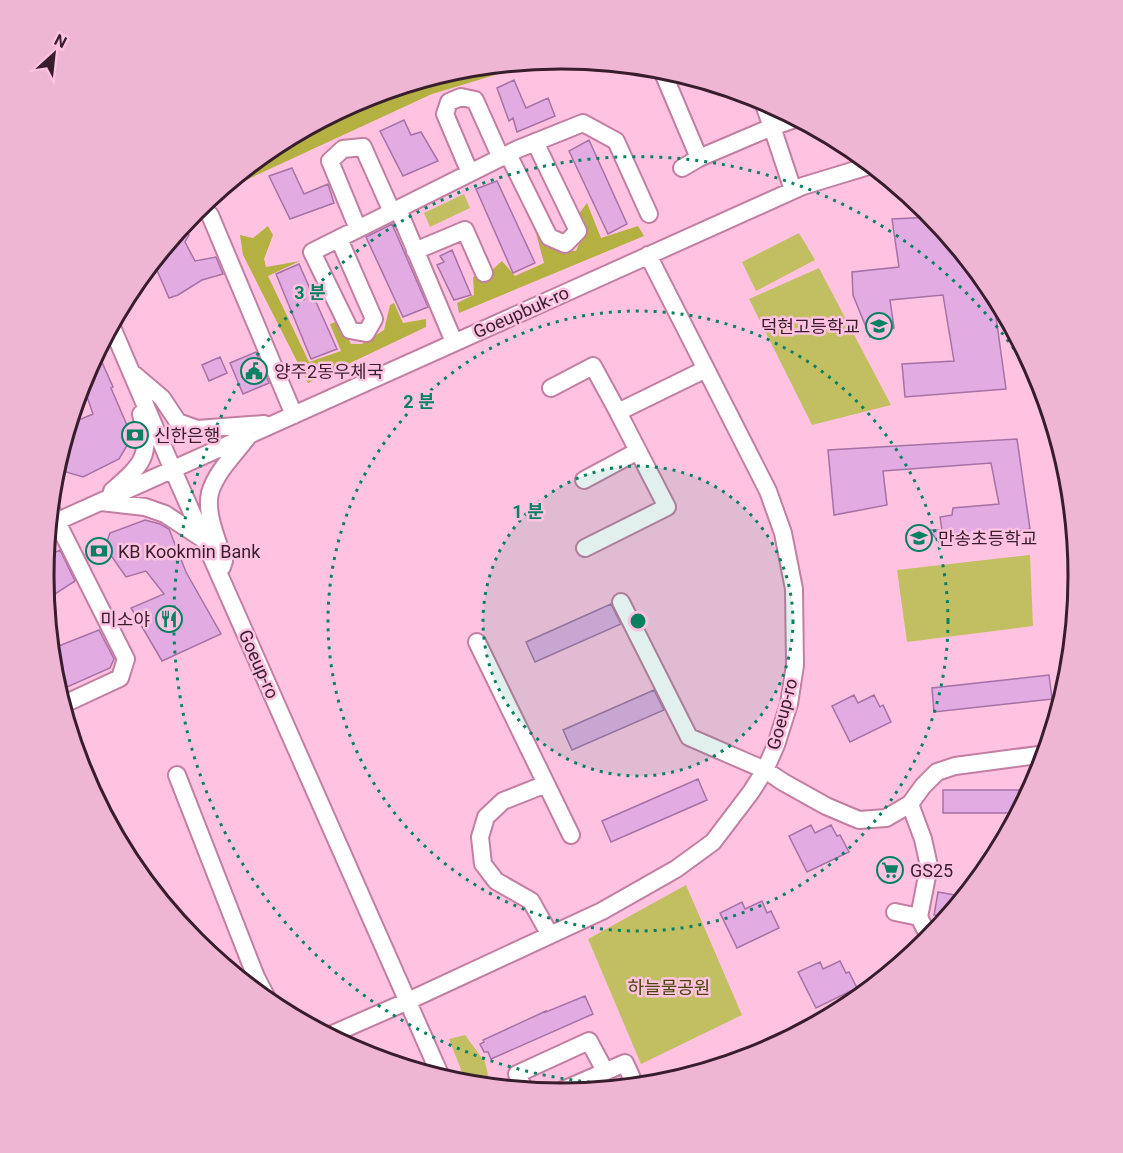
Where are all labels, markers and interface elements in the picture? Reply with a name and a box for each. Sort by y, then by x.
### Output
north arrow [24,24,84,84]
text: N [51,30,70,52]
text: 3 분 [294,282,326,303]
street label: Goeupbuk-ro [470,282,572,342]
school or university icon: 덕현고등학교 [864,311,894,341]
place label: 덕현고등학교 [761,316,860,337]
public building icon: 양주2동우체국 [239,356,269,386]
place label: 양주2동우체국 [274,361,383,382]
text: 2 분 [403,391,435,412]
bank icon: 신한은행 [120,420,150,450]
place label: 신한은행 [154,425,220,446]
text: 1 분 [512,501,544,522]
school or university icon: 만송초등학교 [904,523,934,553]
place label: 만송초등학교 [938,528,1037,549]
bank icon: KB Kookmin Bank [84,536,114,566]
place label: KB Kookmin Bank [118,541,261,562]
restaurant icon: 미소야 [154,604,184,634]
place label: 미소야 [100,609,150,630]
centre of rings [628,611,648,631]
street label: Goeup-ro [235,626,283,702]
street label: Goeup-ro [762,676,802,752]
supermarket icon: GS25 [875,855,905,885]
place label: GS25 [910,860,953,881]
park label: 하늘물공원 [628,977,710,998]

